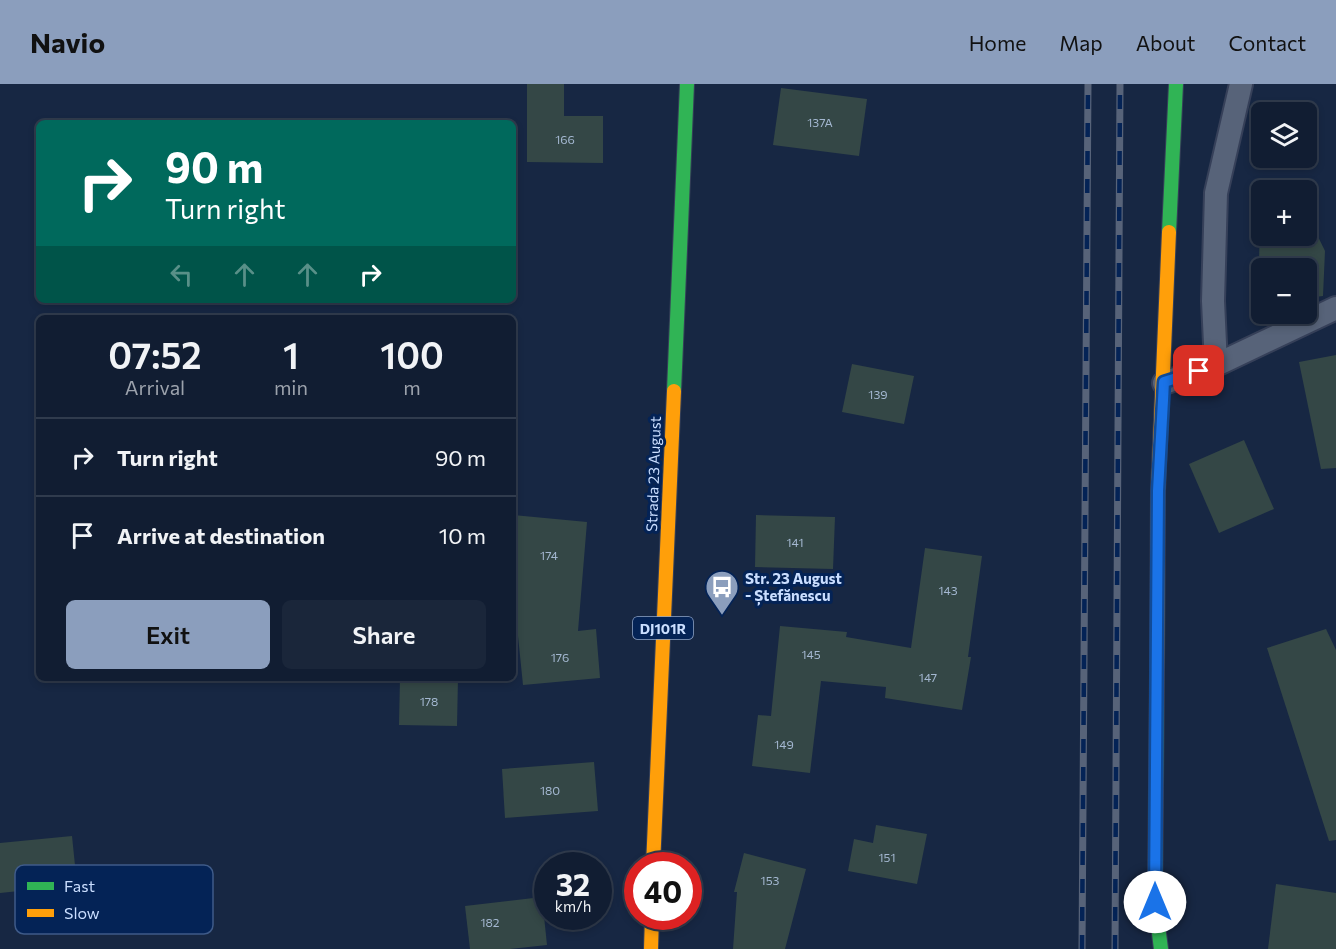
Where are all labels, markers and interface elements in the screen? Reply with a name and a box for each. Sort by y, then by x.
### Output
text: Navio [30,25,105,59]
text: Home [969,30,1026,55]
text: Map [1059,30,1103,55]
text: About [1136,30,1195,55]
text: Contact [1228,30,1306,55]
map controls [1251,102,1317,324]
button: layers [1251,102,1317,168]
house number: 137A [807,115,833,129]
house number: 166 [555,132,575,146]
text: 90 m [165,140,264,192]
icon: right [66,144,144,222]
button: + [1251,180,1317,246]
text: Turn right [165,192,285,225]
icon: left [165,258,198,291]
icon: ahead [228,258,261,291]
icon: ahead [291,258,324,291]
icon: right [354,258,387,291]
button: − [1251,258,1317,324]
text: 07:52 [108,332,202,376]
text: 1 [283,332,299,376]
text: 100 [380,332,444,376]
pin [1173,345,1224,396]
icon: arrive [1182,354,1215,387]
text: Arrival [125,375,185,399]
text: min [274,375,308,399]
text: m [403,375,421,399]
house number: 139 [868,387,888,401]
street label: Strada 23 August [642,416,664,532]
icon: right [66,441,99,474]
text: Turn right [117,444,218,471]
text: 90 m [435,444,486,471]
icon: arrive [66,519,99,552]
text: Arrive at destination [117,522,325,549]
text: 10 m [439,522,486,549]
house number: 141 [786,535,804,549]
house number: 174 [540,548,558,562]
bus stop icon: Str. 23 August - Ștefănescu [704,569,740,616]
place label: Str. 23 August - Ștefănescu [745,569,842,606]
house number: 143 [938,583,958,597]
button: Exit [66,600,270,669]
button: Share [282,600,486,669]
road number: DJ101R [633,617,693,639]
house number: 145 [801,647,821,661]
house number: 176 [551,650,569,664]
house number: 147 [919,670,937,684]
house number: 178 [420,694,438,708]
house number: 149 [774,737,794,751]
house number: 180 [540,783,560,797]
house number: 151 [878,850,896,864]
speed limit sign: 40 [624,852,702,930]
legend [15,865,213,934]
text: 32 [556,865,590,902]
position arrow [1123,870,1187,934]
house number: 153 [761,873,780,887]
text: Fast [64,876,95,895]
text: km/h [555,897,591,915]
text: Slow [64,903,100,922]
house number: 182 [480,915,500,929]

